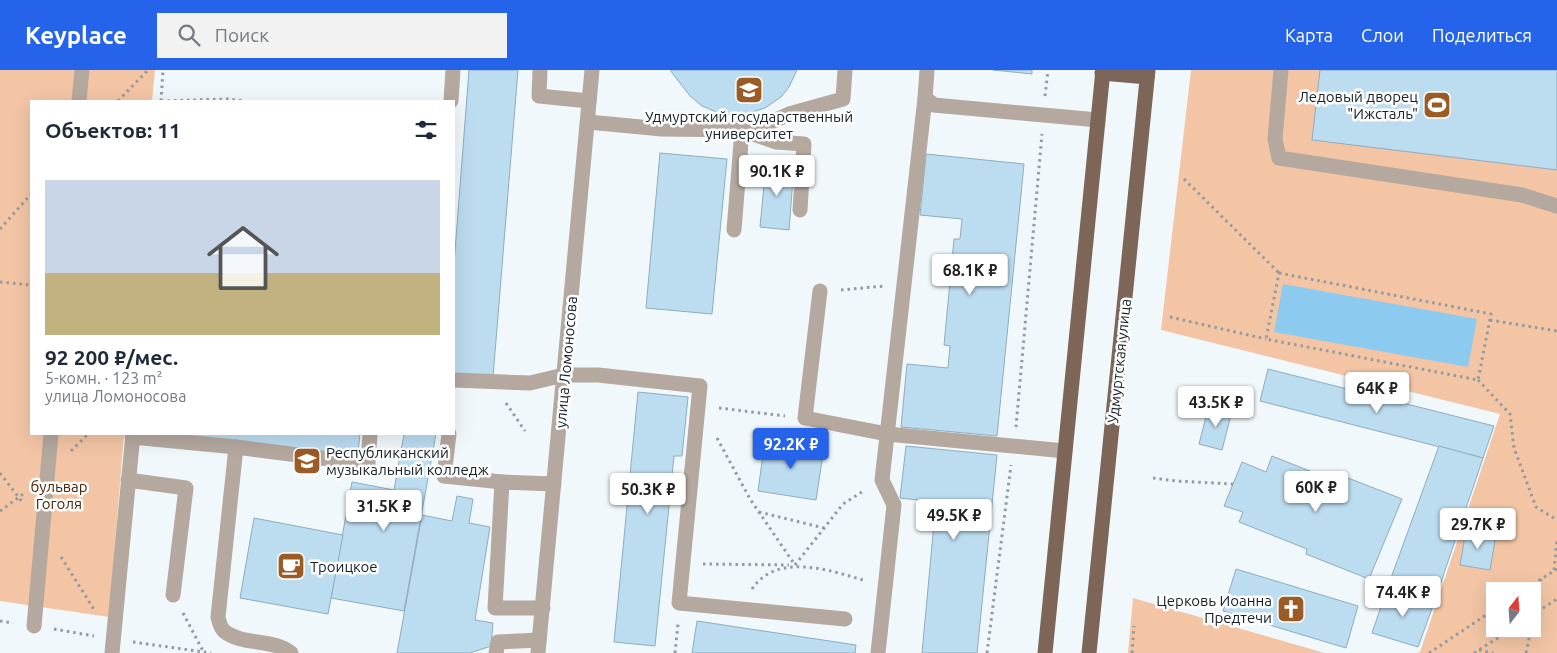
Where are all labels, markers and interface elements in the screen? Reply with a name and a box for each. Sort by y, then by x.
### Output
search box [157,13,507,58]
icon: search [175,21,203,49]
text: Keyplace [25,22,127,49]
text: Поиск [215,24,269,46]
text: Карта [1285,25,1333,45]
text: Слои [1361,25,1404,45]
text: Поделиться [1432,25,1532,45]
school or university icon: Удмуртский государственный университет [734,75,764,105]
place label: Ледовый дворец "Ижсталь" [1298,88,1418,122]
sports icon: Ледовый дворец "Ижсталь" [1422,90,1452,120]
place label: Удмуртский государственный университет [645,108,853,142]
icon: filters [412,116,440,144]
text: Объектов: 11 [45,118,181,142]
pin: 90.1K ₽ [731,154,823,197]
text: 90.1K ₽ [750,162,804,180]
icon: home [198,213,288,303]
pin: 68.1K ₽ [924,254,1016,296]
text: 68.1K ₽ [943,261,997,279]
street label: улица Ломоносова [552,295,580,429]
street label: Удмуртская улица [1104,298,1134,424]
text: 92 200 ₽/мес. [45,345,178,369]
text: 5-комн. · 123 m² [45,369,162,387]
pin: 64K ₽ [1342,372,1412,414]
text: 64K ₽ [1356,379,1398,397]
pin: 43.5K ₽ [1170,386,1262,428]
text: улица Ломоносова [45,387,186,405]
text: 43.5K ₽ [1189,393,1243,411]
pin: 92.2K ₽ [745,428,837,470]
text: 92.2K ₽ [764,435,818,453]
place label: Республиканский музыкальный колледж [326,444,489,478]
school or university icon: Республиканский музыкальный колледж [292,446,322,476]
pin: 60K ₽ [1281,470,1351,513]
pin: 50.3K ₽ [602,472,694,515]
park label: бульвар Гоголя [30,478,88,512]
text: 60K ₽ [1295,478,1337,496]
text: 50.3K ₽ [621,480,675,498]
pin: 31.5K ₽ [338,490,430,532]
text: 31.5K ₽ [357,497,411,515]
pin: 49.5K ₽ [908,498,1000,541]
text: 49.5K ₽ [927,506,981,524]
pin: 29.7K ₽ [1432,508,1524,550]
text: 29.7K ₽ [1451,515,1505,533]
cafe icon: Троицкое [276,551,306,581]
place label: Троицкое [310,558,378,575]
pin: 74.4K ₽ [1357,576,1449,618]
north arrow [1486,582,1541,638]
map controls [1486,582,1541,637]
text: 74.4K ₽ [1376,583,1430,601]
place label: Церковь Иоанна Предтечи [1156,592,1272,626]
church icon: Церковь Иоанна Предтечи [1276,594,1306,624]

